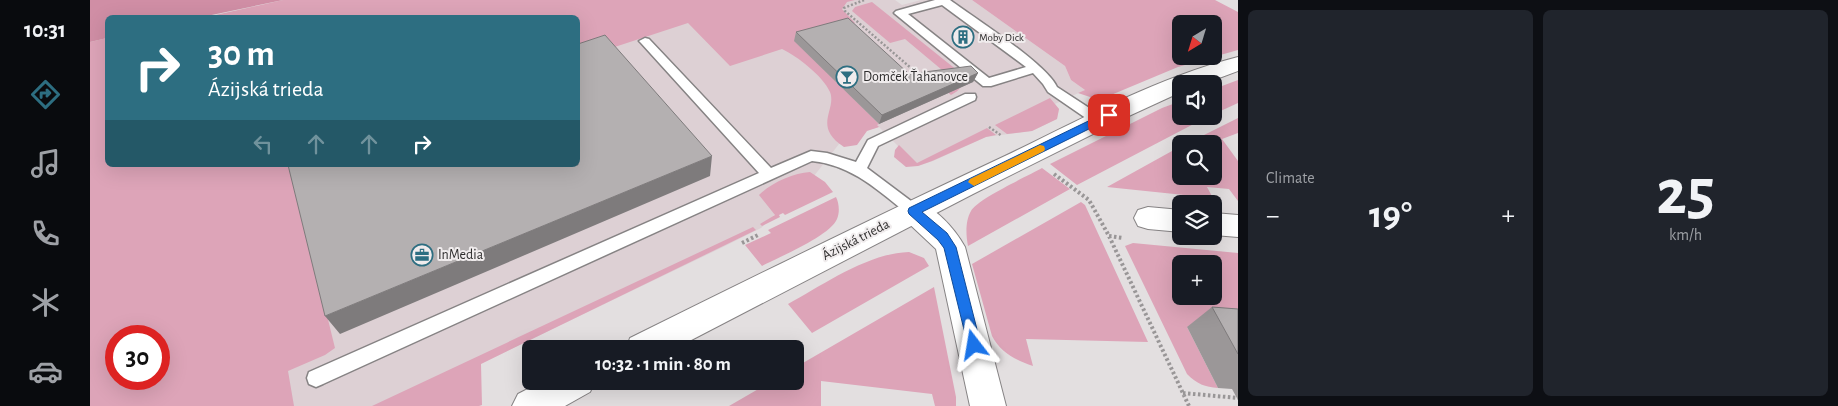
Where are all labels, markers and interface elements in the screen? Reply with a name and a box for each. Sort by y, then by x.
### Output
north arrow [1172,15,1222,65]
map controls [1172,15,1222,305]
text: 10:31 [24,19,66,41]
building icon: Moby Dick [951,25,975,49]
place label: Moby Dick [979,32,1024,43]
icon: right [125,35,190,100]
text: 30 m [208,37,275,72]
bar icon: Domček Ťahanovce [835,65,859,89]
place label: Domček Ťahanovce [863,68,968,84]
button: sound [1172,75,1222,125]
icon: directions [28,77,63,112]
text: Ázijská trieda [208,78,324,100]
pin [1088,94,1130,136]
icon: arrive [1095,101,1123,129]
icon: left [249,130,277,158]
icon: ahead [302,130,330,158]
icon: ahead [355,130,383,158]
icon: right [408,130,436,158]
button: search [1172,135,1222,185]
icon: music [28,146,63,181]
text: 25 [1656,161,1715,226]
text: Climate [1266,170,1315,186]
button: layers [1172,195,1222,245]
text: 19° [1369,197,1412,235]
text: − [1266,202,1279,230]
text: + [1502,202,1515,230]
street label: Ázijská trieda [819,214,892,263]
icon: phone [28,216,63,251]
text: km/h [1669,227,1702,243]
office icon: InMedia [410,243,434,267]
place label: InMedia [438,248,484,262]
button: + [1172,255,1222,305]
icon: climate [28,285,63,320]
position arrow [947,318,999,370]
speed limit sign: 30 [105,325,170,390]
icon: car [28,354,63,389]
text: 10:32 · 1 min · 80 m [595,355,731,374]

